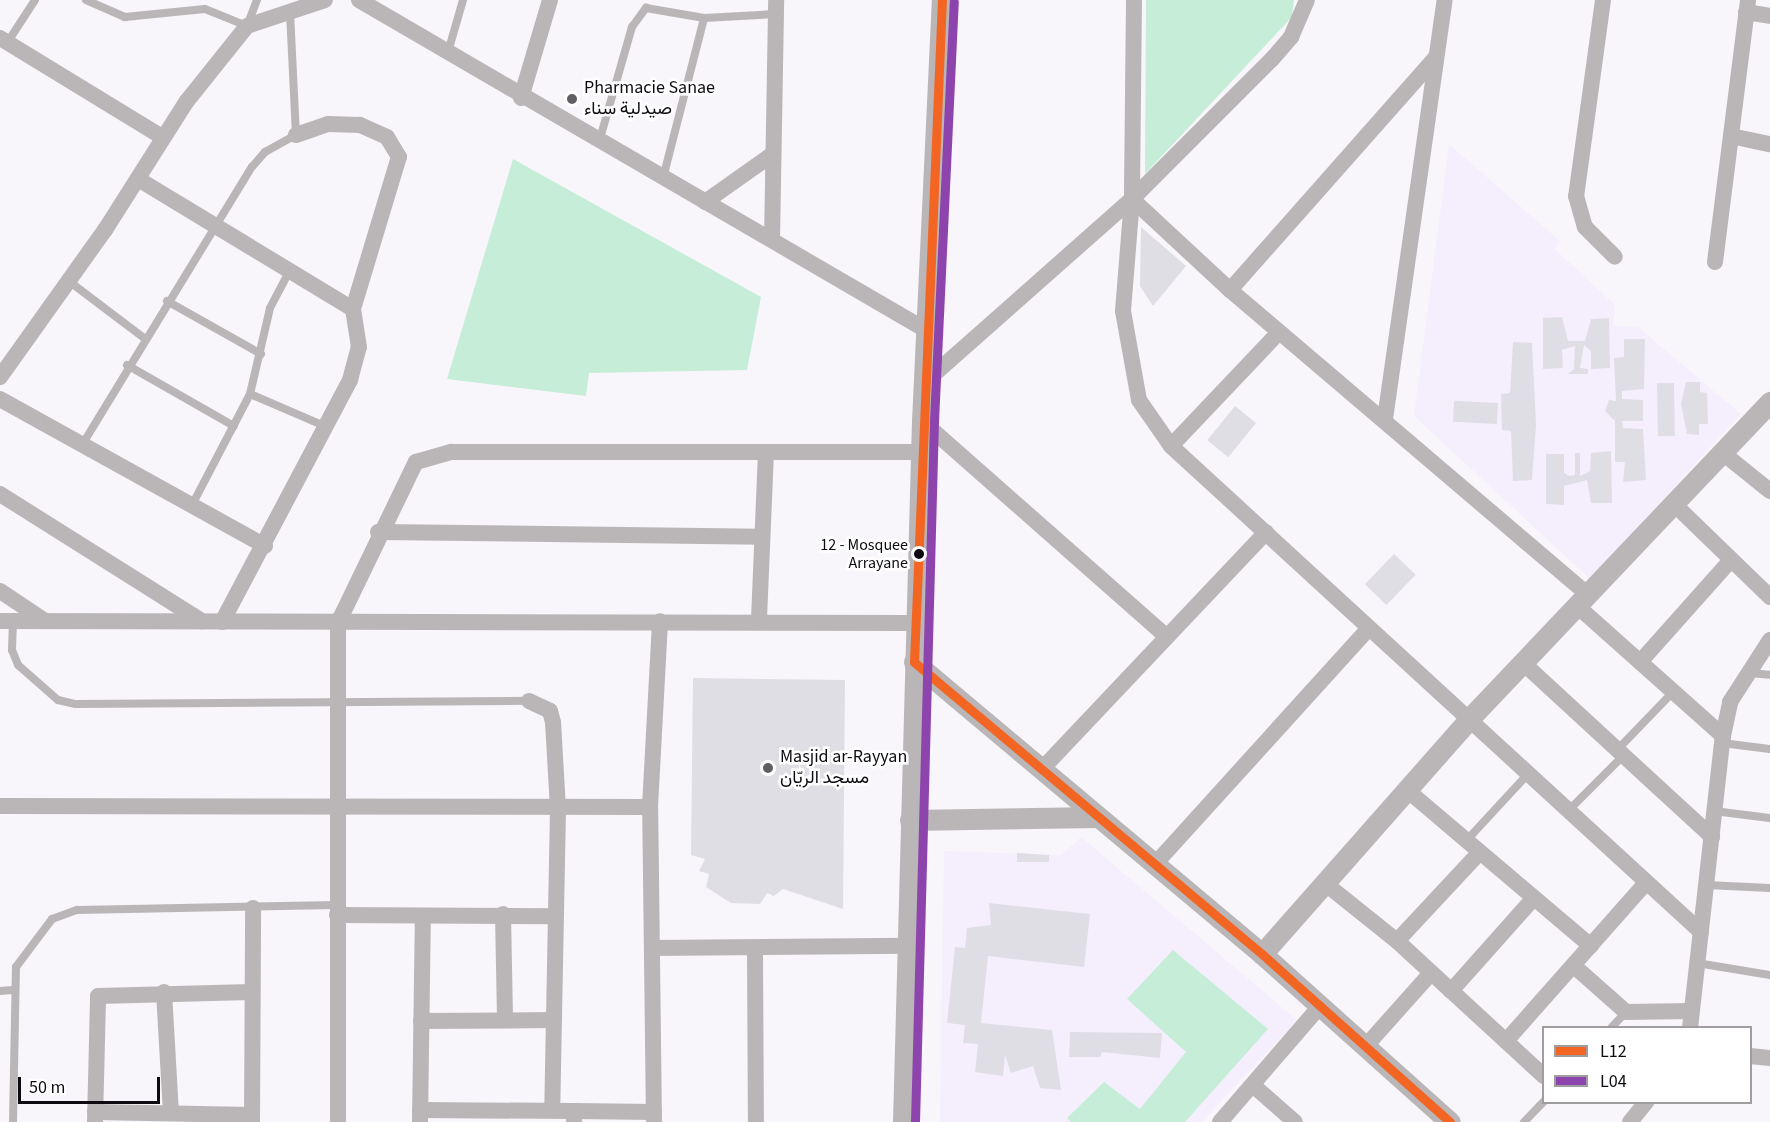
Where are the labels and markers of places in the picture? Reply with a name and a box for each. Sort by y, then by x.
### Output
place label: Pharmacie Sanae صيدلية سناء [584,78,715,121]
marker: Pharmacie Sanae صيدلية سناء [565,92,579,106]
place label: 12 - Mosquee Arrayane [820,535,908,573]
marker: 12 - Mosquee Arrayane [913,548,925,560]
place label: Masjid ar-Rayyan مسجد الريّان [780,747,907,789]
marker: Masjid ar-Rayyan مسجد الريّان [761,761,775,775]

